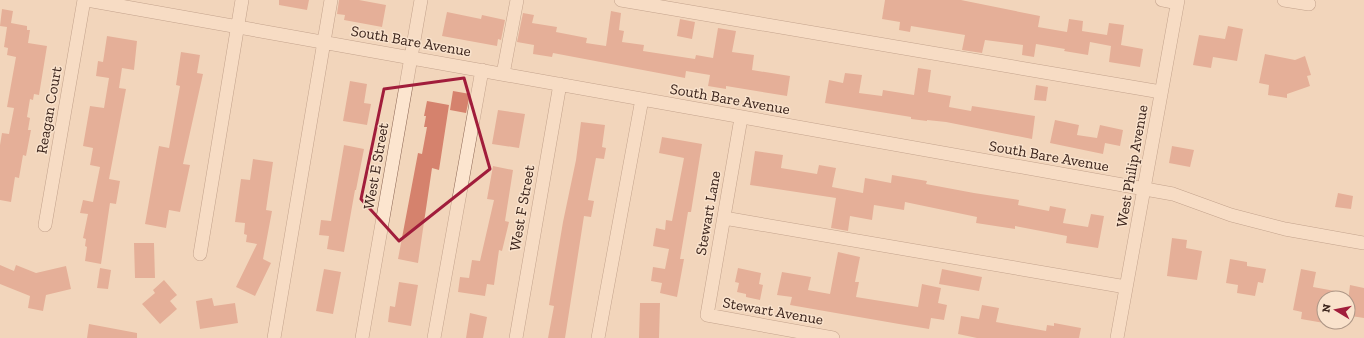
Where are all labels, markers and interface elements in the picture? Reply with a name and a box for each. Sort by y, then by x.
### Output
street label: South Bare Avenue [350,22,472,60]
street label: Reagan Court [32,64,66,155]
street label: South Bare Avenue [669,80,791,118]
street label: West Philip Avenue [1112,103,1152,229]
street label: West E Street [360,121,393,211]
street label: South Bare Avenue [988,137,1110,175]
street label: West F Street [506,163,538,252]
street label: Stewart Lane [692,169,724,257]
north arrow [1316,290,1356,330]
street label: Stewart Avenue [721,293,825,329]
text: N [1320,302,1334,314]

